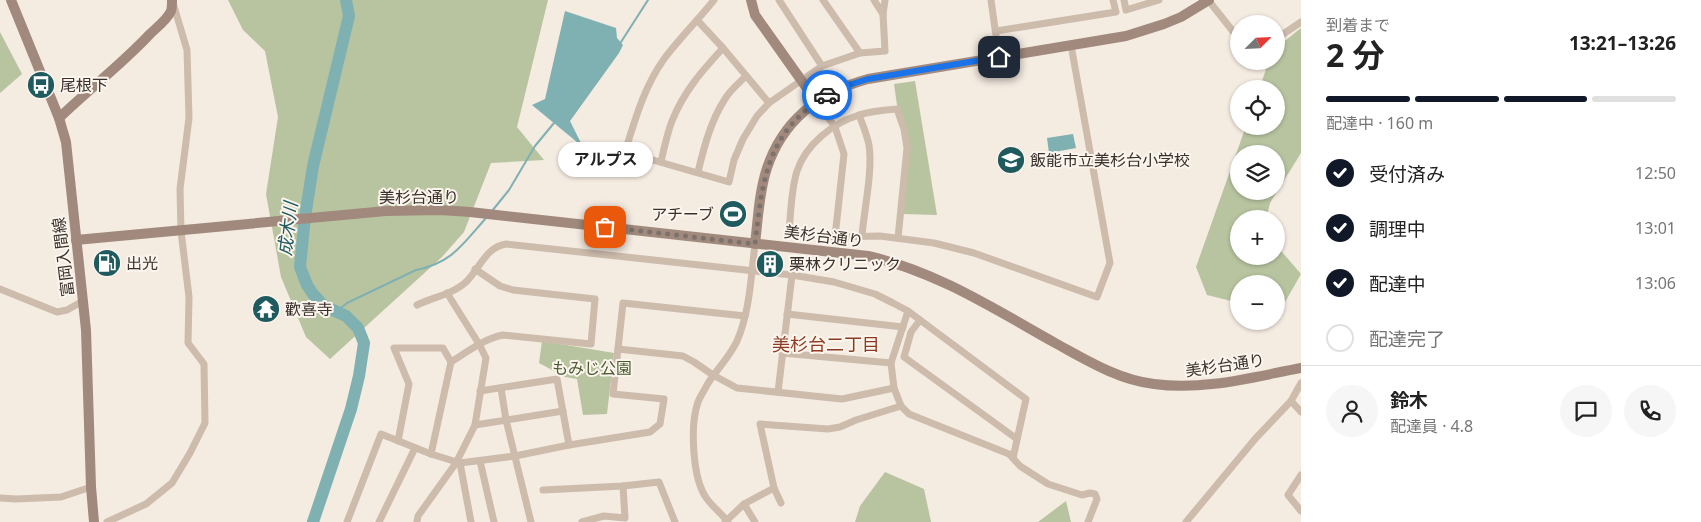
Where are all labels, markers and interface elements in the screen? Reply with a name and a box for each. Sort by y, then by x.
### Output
text: 到着まで [1326,14,1390,36]
north arrow [1230,15,1285,70]
map controls [1230,15,1285,330]
text: 13:21–13:26 [1569,30,1676,56]
text: 2 分 [1326,33,1385,76]
pin [978,36,1020,78]
icon: home [985,43,1013,71]
bus stop icon: 尾根下 [26,70,56,100]
courier [802,70,852,120]
place label: 尾根下 [60,74,108,96]
button: locate [1230,80,1285,135]
icon: car [813,81,841,109]
text: 配達中 · 160 m [1326,112,1433,134]
callout: アルプス [558,142,652,177]
school or university icon: 飯能市立美杉台小学校 [996,145,1026,175]
button: layers [1230,145,1285,200]
text: アルプス [574,148,637,170]
place label: 飯能市立美杉台小学校 [1030,149,1190,171]
icon: check [1326,159,1354,187]
text: 受付済み [1369,161,1445,187]
text: 12:50 [1635,162,1676,184]
street label: 美杉台通り [379,186,459,208]
water label: 成木川 [272,199,302,257]
sports icon: アチーブ [718,199,748,229]
place label: アチーブ [651,203,714,225]
pin [584,206,626,248]
button: + [1230,210,1285,265]
icon: bag [591,213,619,241]
icon: check [1326,214,1354,242]
street label: 富岡入間線 [47,216,79,298]
text: 調理中 [1369,216,1426,242]
text: 13:01 [1635,217,1676,239]
street label: 美杉台通り [783,220,865,252]
fuel station icon: 出光 [92,248,122,278]
building icon: 栗林クリニック [755,249,785,279]
place label: 出光 [126,252,158,274]
place label: 栗林クリニック [789,253,901,275]
icon: check [1326,269,1354,297]
text: 配達中 [1369,271,1426,297]
text: 13:06 [1635,272,1676,294]
button: − [1230,275,1285,330]
temple icon: 歡喜寺 [251,294,281,324]
place label: 歡喜寺 [285,298,333,320]
text: 配達完了 [1369,326,1445,352]
district label: 美杉台二丁目 [772,332,880,356]
street label: 美杉台通り [1184,349,1266,381]
park label: もみじ公園 [552,357,632,379]
button: person [1326,385,1378,437]
button: chat [1560,385,1612,437]
button: phone [1624,385,1676,437]
text: 鈴木 [1390,387,1428,413]
text: 配達員 · 4.8 [1390,415,1473,437]

